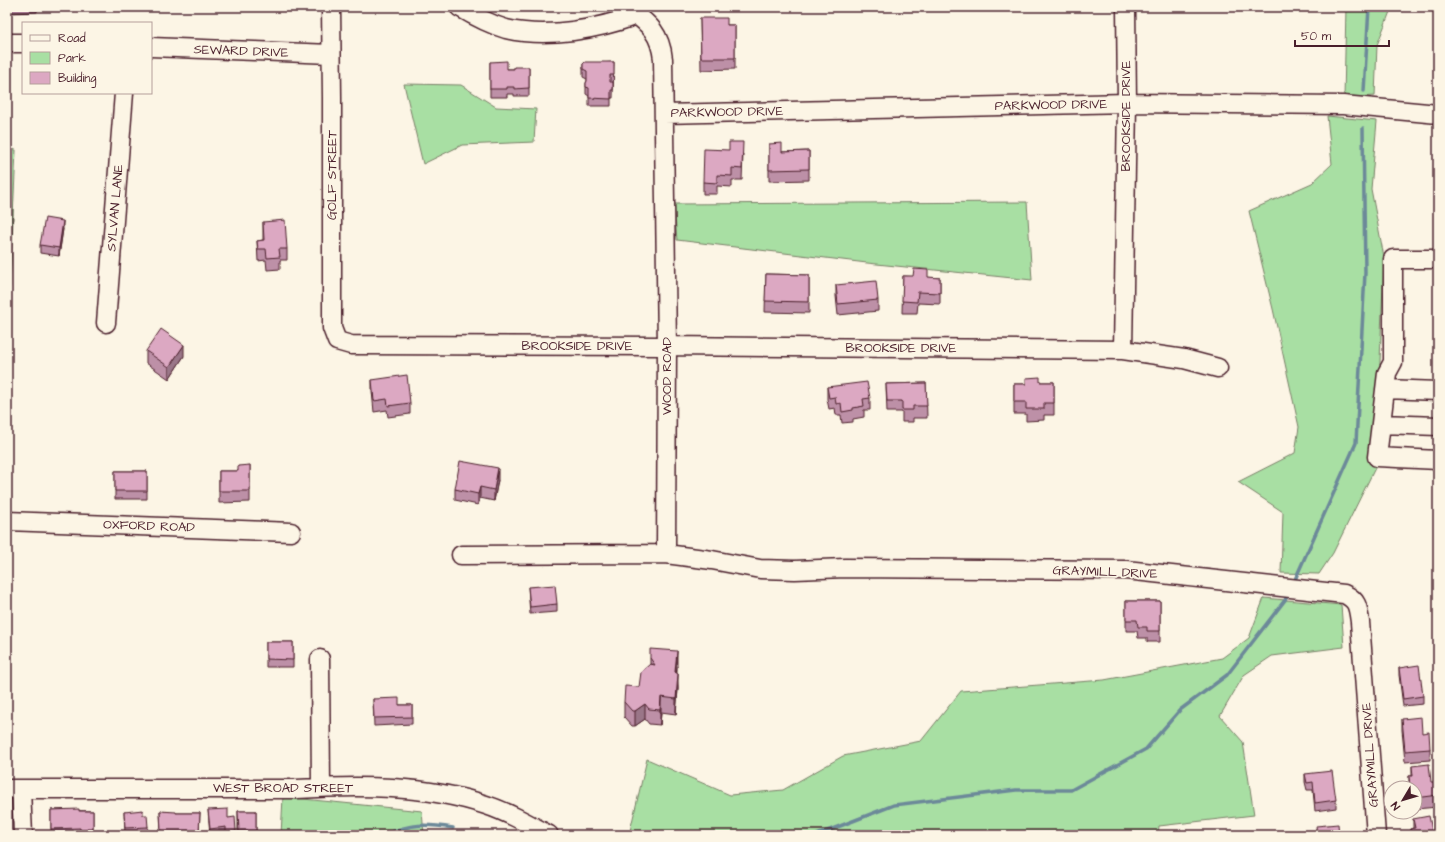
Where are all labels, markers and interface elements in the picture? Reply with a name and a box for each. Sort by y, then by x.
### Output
legend [22,22,152,94]
scale bar [1295,22,1389,48]
text: 50 m [1301,28,1332,45]
text: Road [58,30,86,47]
street label: SEWARD DRIVE [193,40,289,62]
text: Park [58,50,86,67]
street label: BROOKSIDE DRIVE [1117,60,1135,171]
text: Building [58,70,96,88]
street label: PARKWOOD DRIVE [995,95,1108,115]
street label: PARKWOOD DRIVE [671,102,784,122]
street label: GOLF STREET [323,129,341,220]
street label: SYLVAN LANE [102,163,128,252]
street label: WOOD ROAD [658,336,676,415]
street label: BROOKSIDE DRIVE [522,337,633,355]
street label: BROOKSIDE DRIVE [846,339,957,357]
street label: OXFORD ROAD [103,515,196,537]
street label: GRAYMILL DRIVE [1052,561,1158,583]
street label: GRAYMILL DRIVE [1357,702,1383,808]
street label: WEST BROAD STREET [213,779,354,797]
north arrow [1383,780,1423,820]
text: N [1387,798,1404,813]

